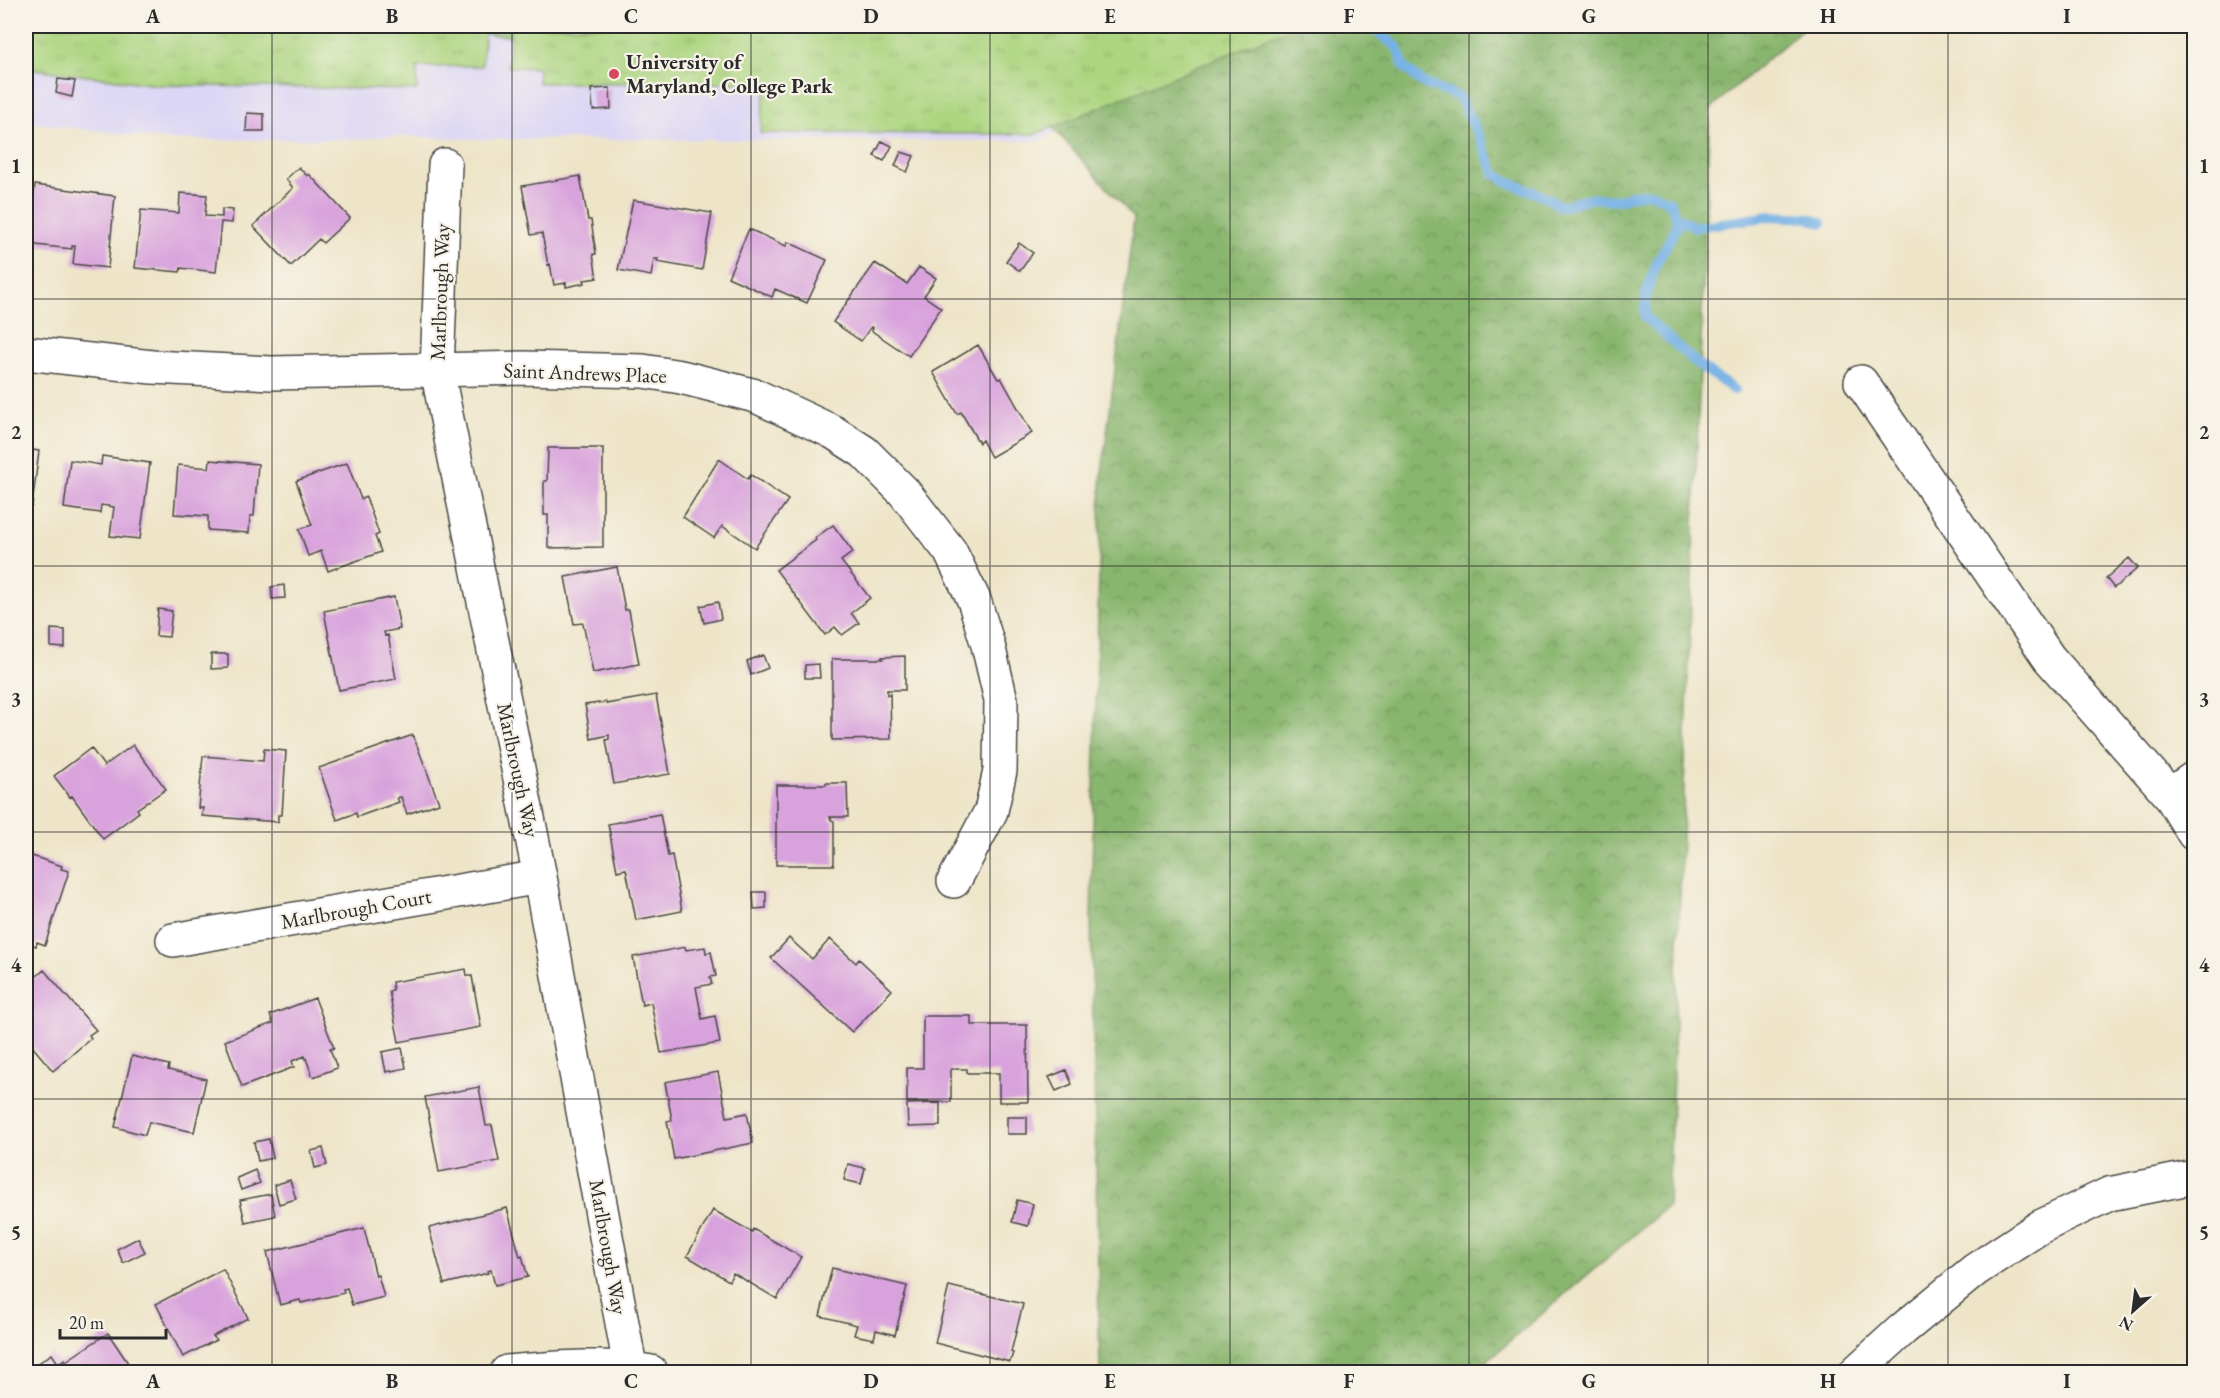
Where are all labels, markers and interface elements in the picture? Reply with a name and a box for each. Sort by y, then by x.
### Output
text: A [145,3,161,29]
text: B [386,3,398,29]
text: C [624,3,638,29]
text: D [863,3,879,29]
text: E [1104,3,1116,29]
text: F [1344,3,1355,29]
text: G [1582,3,1596,29]
text: H [1820,3,1836,29]
text: I [2063,3,2071,29]
place label: University of Maryland, College Park [626,48,833,99]
marker: University of Maryland, College Park [607,67,621,81]
text: 1 [11,153,21,179]
text: 1 [2199,153,2209,179]
street label: Marlbrough Way [424,222,455,361]
street label: Saint Andrews Place [503,356,667,389]
text: 2 [11,419,22,445]
text: 2 [2199,419,2210,445]
text: 3 [11,686,21,712]
text: 3 [2199,686,2209,712]
street label: Marlbrough Way [491,700,546,840]
street label: Marlbrough Court [279,882,434,935]
text: 4 [11,952,22,978]
text: 4 [2199,952,2210,978]
street label: Marlbrough Way [583,1177,634,1317]
text: 5 [11,1219,21,1245]
text: 5 [2199,1219,2209,1245]
north arrow [2103,1281,2163,1341]
scale bar [60,1302,166,1340]
text: 20 m [69,1311,104,1334]
text: N [2116,1311,2137,1336]
text: A [145,1368,161,1394]
text: B [386,1368,398,1394]
text: C [624,1368,638,1394]
text: D [863,1368,879,1394]
text: E [1104,1368,1116,1394]
text: F [1344,1368,1355,1394]
text: G [1582,1368,1596,1394]
text: H [1820,1368,1836,1394]
text: I [2063,1368,2071,1394]

